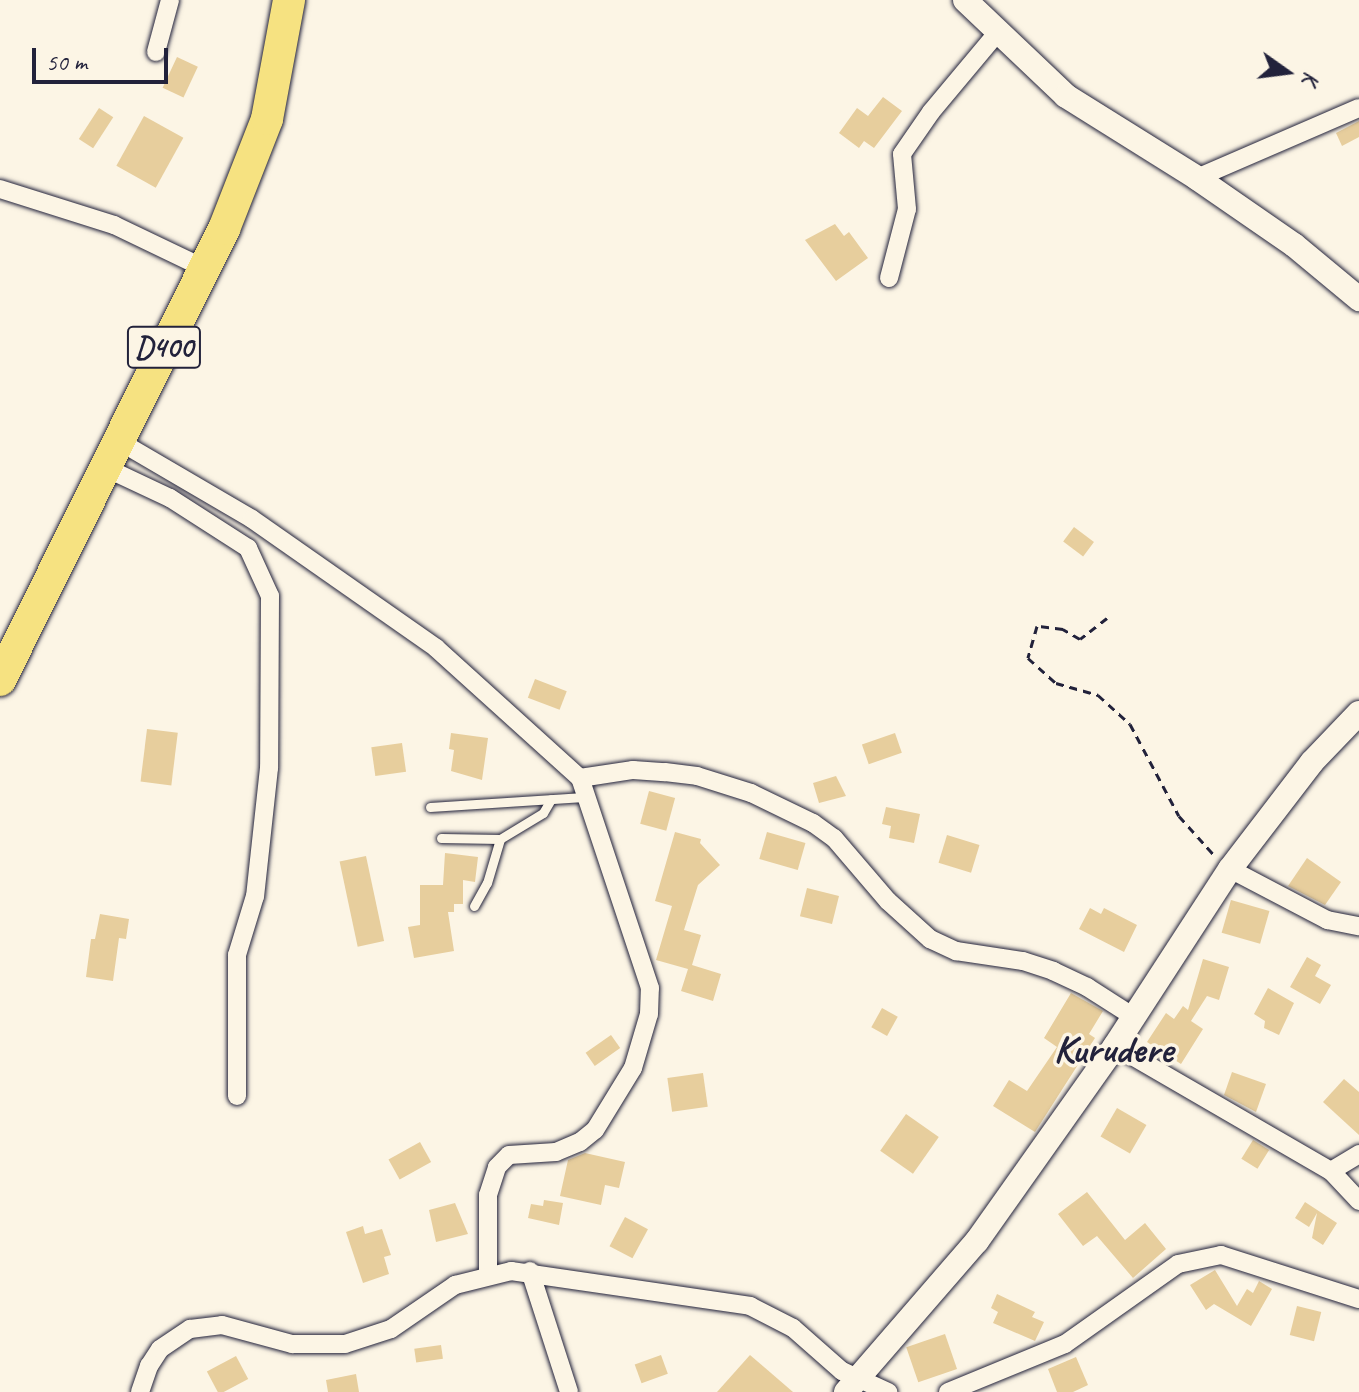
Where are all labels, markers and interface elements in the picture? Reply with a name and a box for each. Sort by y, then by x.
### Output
scale bar [36,32,172,82]
north arrow [1247,32,1327,112]
text: 50 m [46,47,87,77]
text: K [1295,69,1325,87]
road number: D400 [126,321,202,373]
district label: Kurudere [1053,1025,1173,1073]

